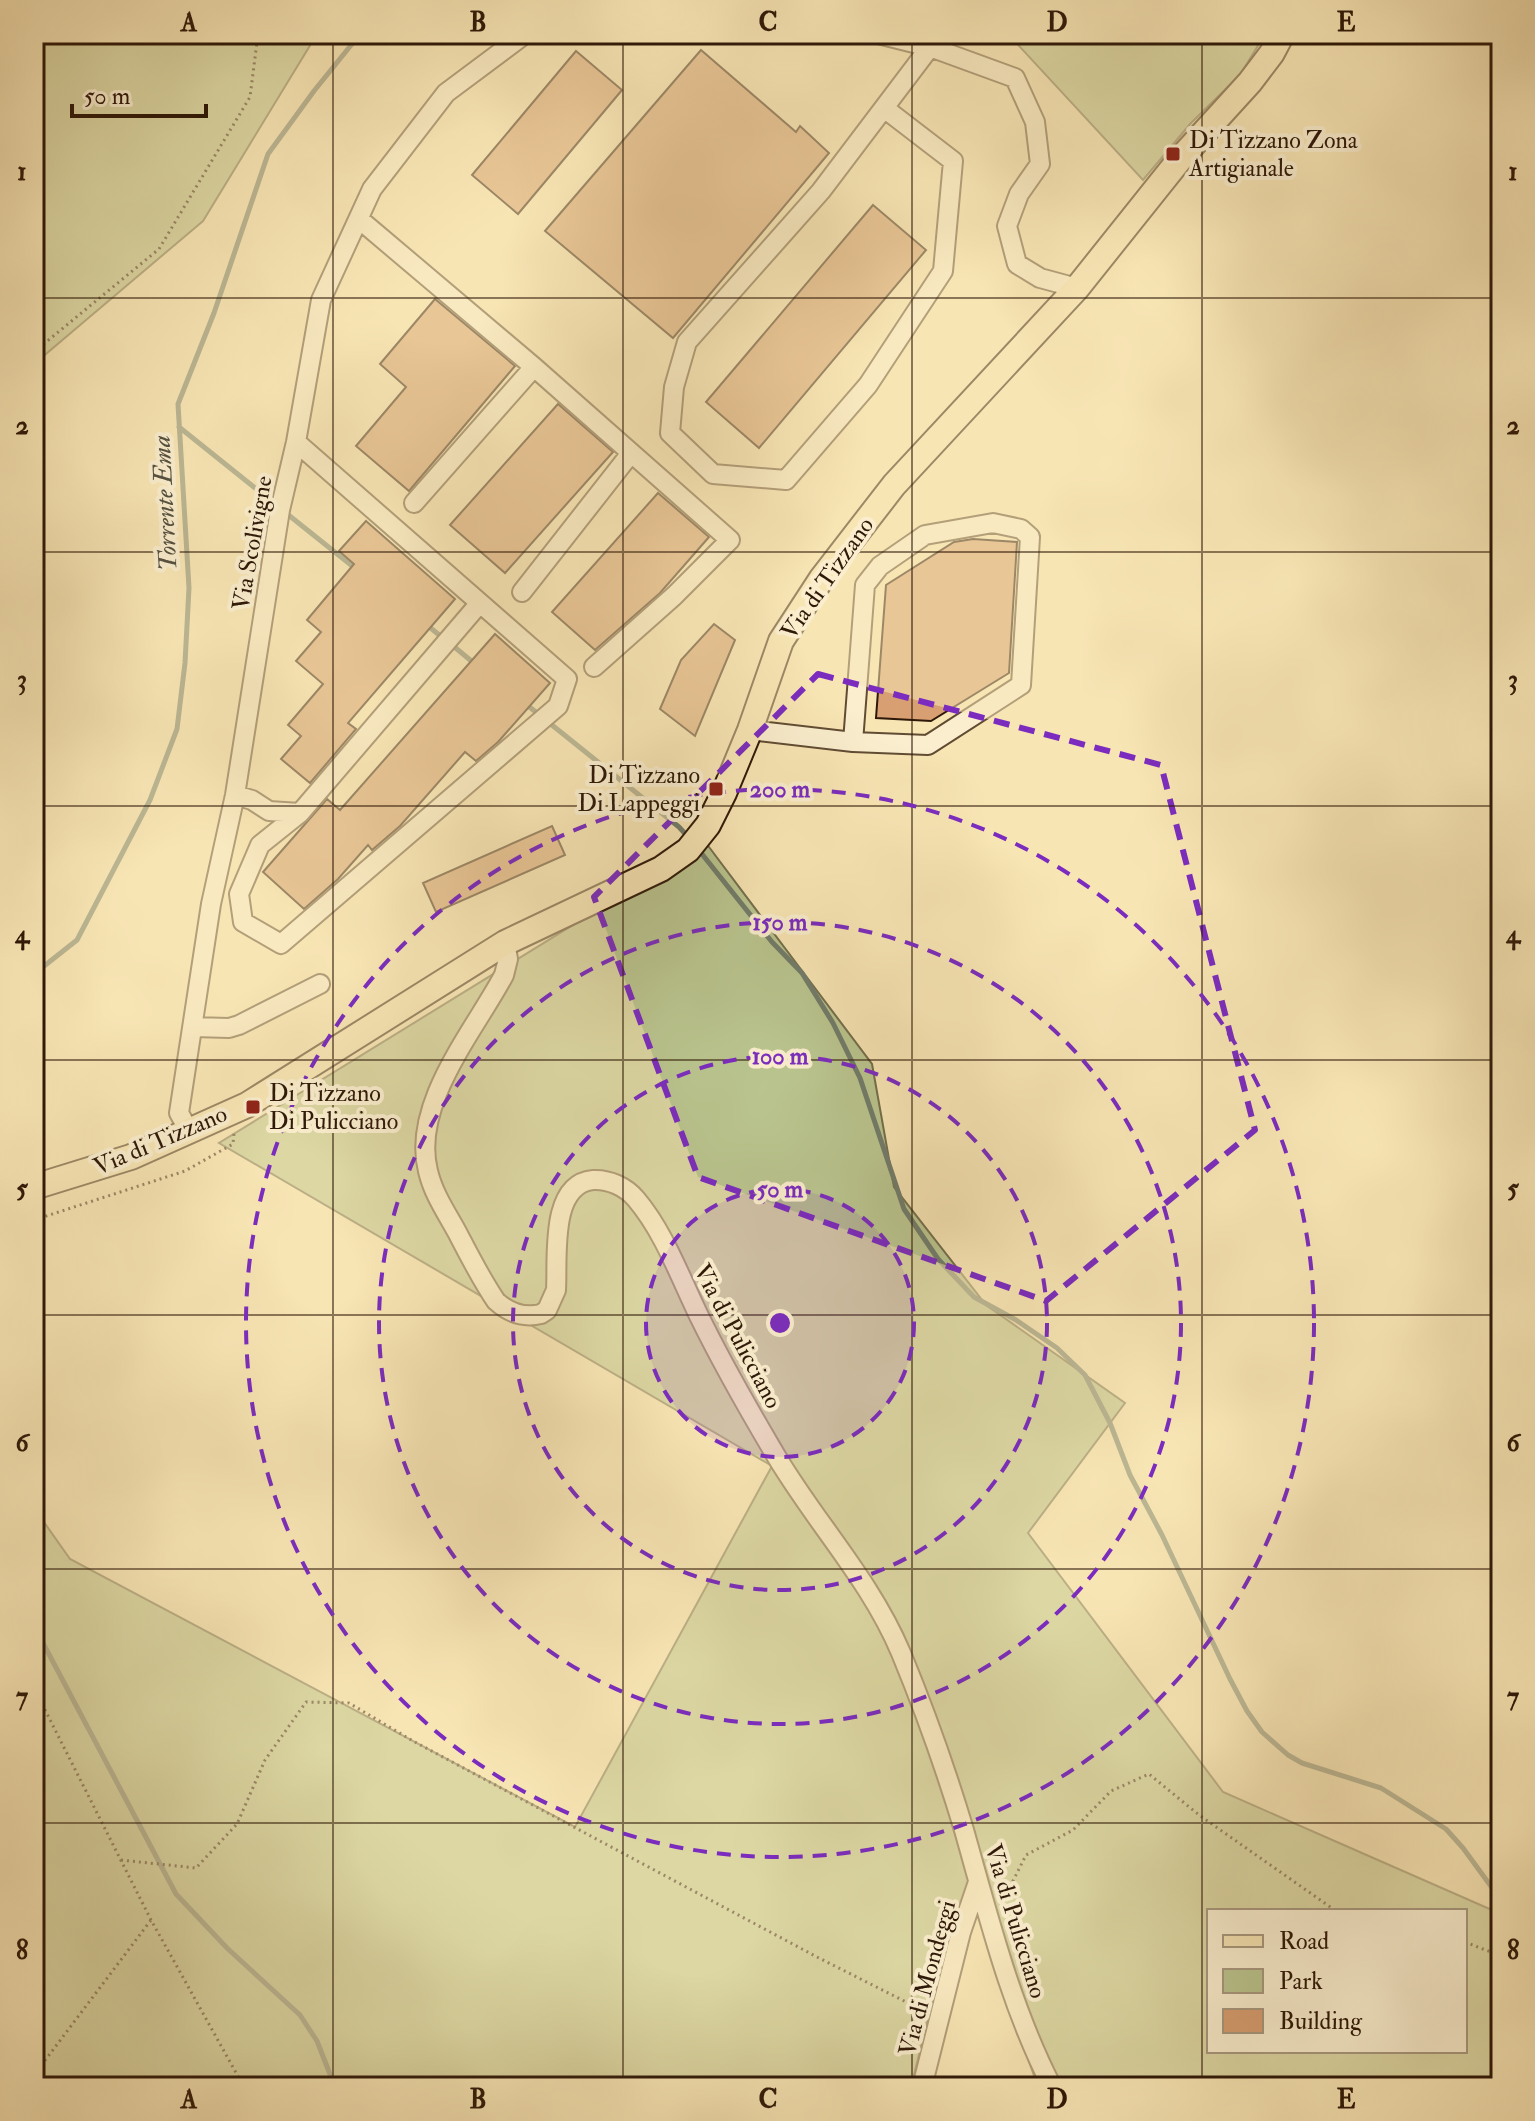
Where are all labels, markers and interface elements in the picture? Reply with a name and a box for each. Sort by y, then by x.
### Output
text: A [180,7,198,39]
text: B [469,7,487,39]
text: C [758,7,778,39]
text: D [1046,7,1068,39]
text: E [1337,7,1356,39]
scale bar [72,68,206,118]
text: 50 m [84,81,131,112]
place label: Di Tizzano Zona Artigianale [1188,125,1359,184]
marker: Di Tizzano Zona Artigianale [1164,145,1182,163]
text: 1 [17,156,27,188]
text: 1 [1508,156,1518,188]
text: 2 [15,410,29,442]
text: 2 [1506,410,1520,442]
water label: Torrente Ema [145,434,185,572]
street label: Via Scolivigne [225,473,280,613]
street label: Via di Tizzano [774,511,881,645]
text: 3 [17,664,27,696]
text: 3 [1508,664,1518,696]
place label: Di Tizzano Di Lappeggi [577,760,700,819]
text: 200 m [750,774,811,805]
marker: Di Tizzano Di Lappeggi [707,780,725,798]
text: 150 m [753,907,808,938]
text: 4 [14,919,31,951]
text: 4 [1505,919,1522,951]
text: 100 m [752,1041,809,1072]
place label: Di Tizzano Di Pulicciano [269,1078,398,1137]
street label: Via di Tizzano [89,1098,232,1183]
marker: Di Tizzano Di Pulicciano [244,1098,262,1116]
text: 5 [16,1173,28,1205]
text: 5 [1507,1173,1519,1205]
text: 50 m [757,1174,804,1205]
street label: Via di Pulicciano [686,1258,789,1414]
centre of rings [766,1309,794,1337]
text: 6 [15,1427,30,1459]
text: 6 [1506,1427,1521,1459]
text: 7 [16,1681,28,1713]
text: 7 [1507,1681,1519,1713]
street label: Via di Pulicciano [977,1840,1054,2002]
street label: Via di Mondeggi [892,1897,963,2059]
legend [1207,1909,1467,2053]
text: Road [1279,1926,1329,1957]
text: 8 [16,1935,28,1967]
text: 8 [1507,1935,1519,1967]
text: Park [1279,1966,1323,1997]
text: Building [1279,2006,1363,2037]
text: A [180,2084,198,2116]
text: B [469,2084,487,2116]
text: C [758,2084,778,2116]
text: D [1046,2084,1068,2116]
text: E [1337,2084,1356,2116]

